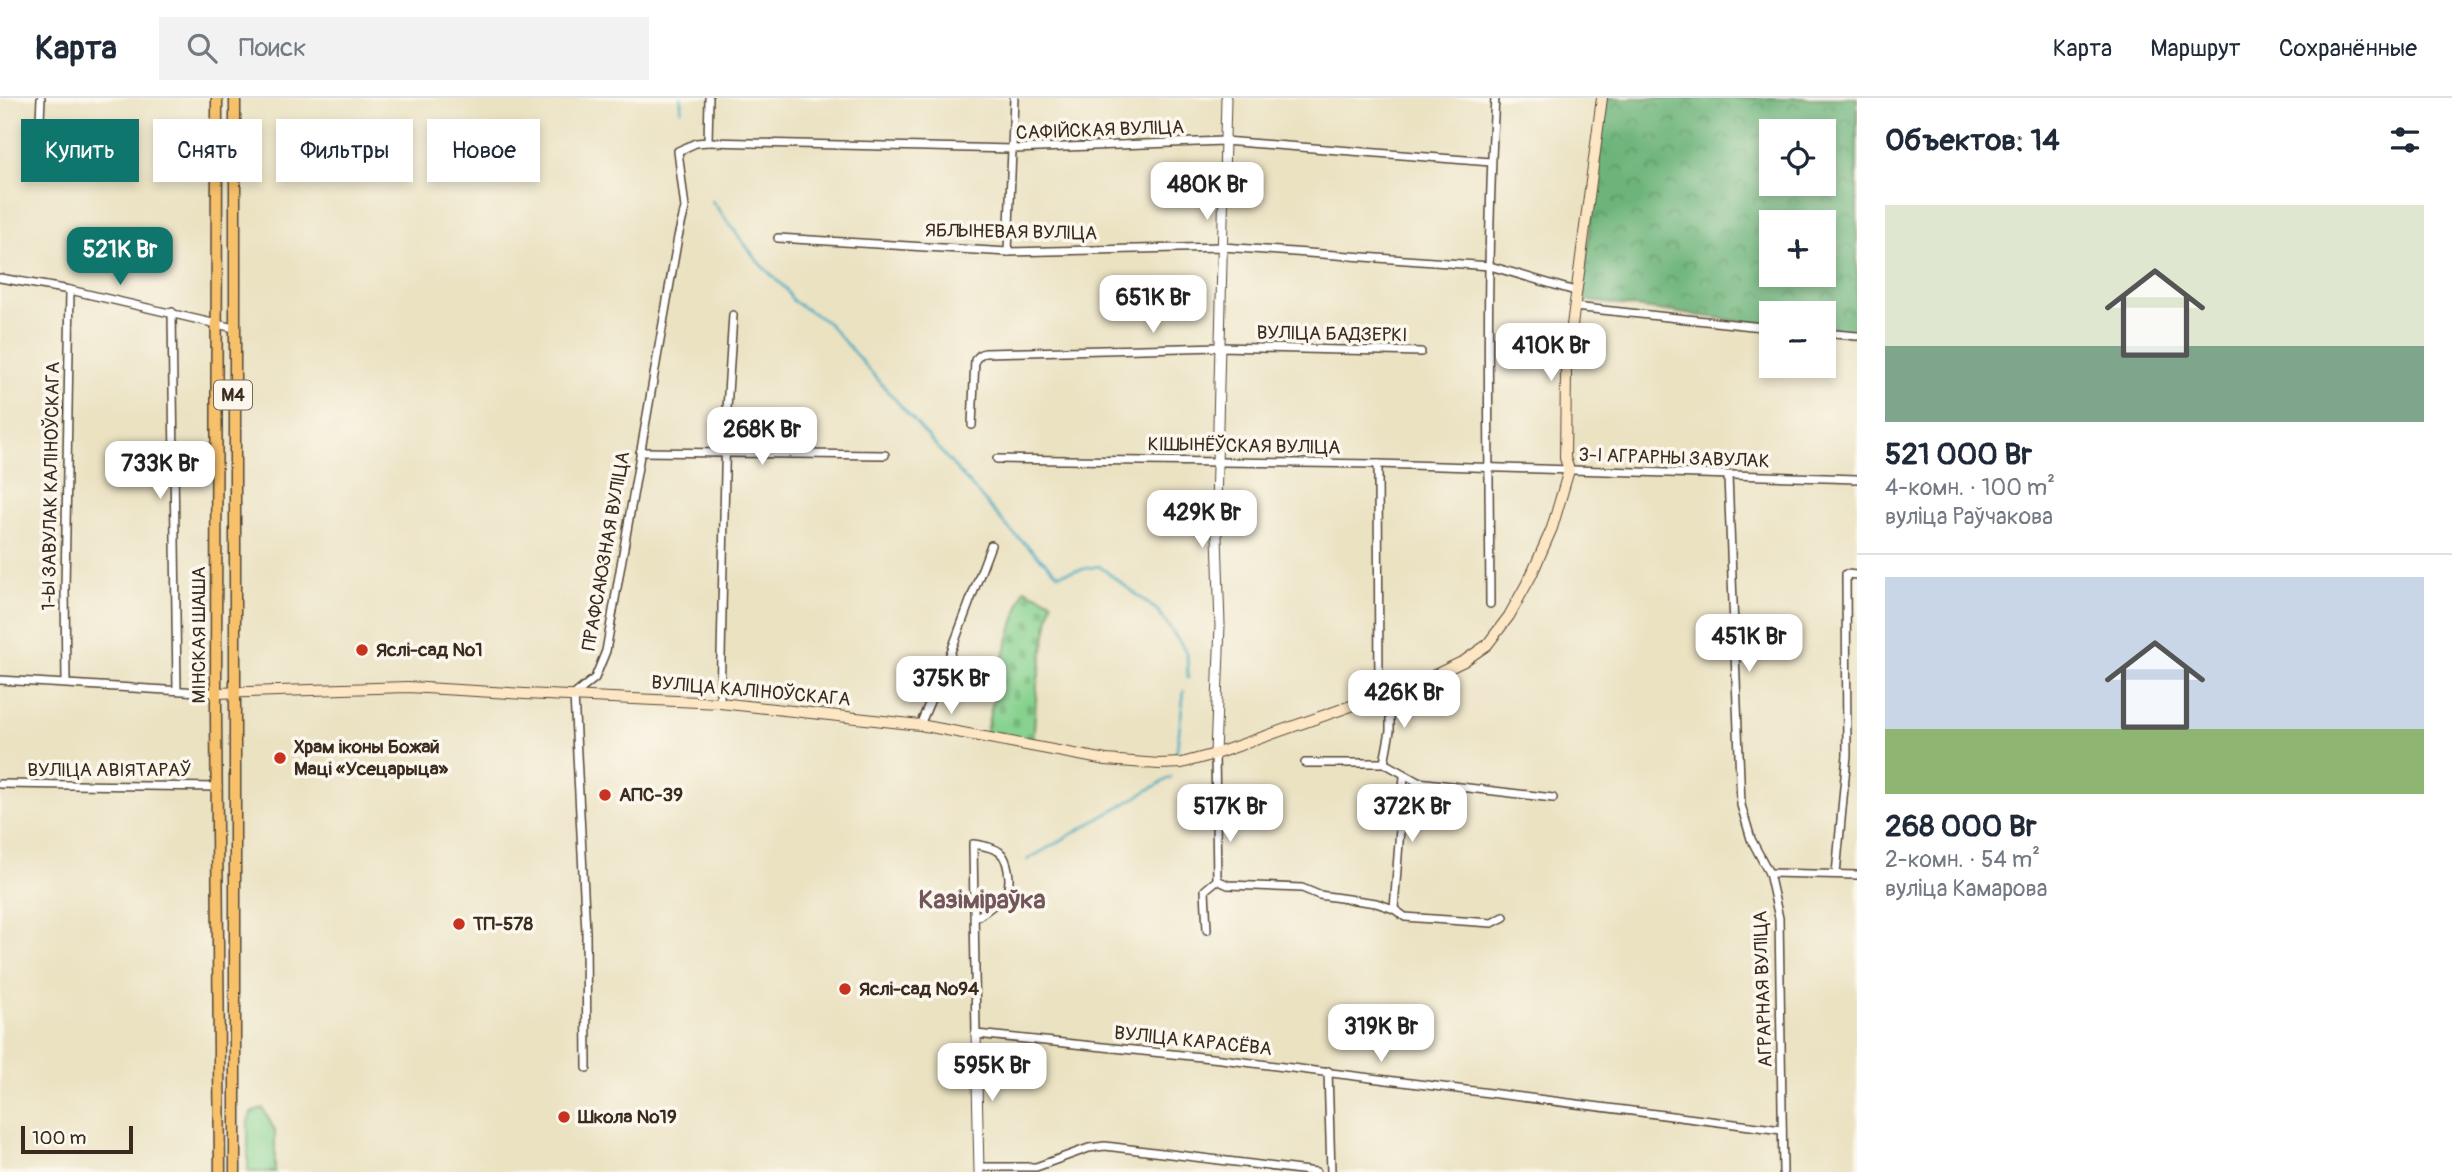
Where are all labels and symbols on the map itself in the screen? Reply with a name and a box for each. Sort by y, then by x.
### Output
street label: САФІЙСКАЯ ВУЛІЦА [1015,115,1185,145]
pin: 480K Br [1142,162,1272,222]
street label: ЯБЛЫНЕВАЯ ВУЛІЦА [925,218,1097,246]
pin: 521K Br [55,228,185,287]
pin: 651K Br [1088,275,1218,335]
street label: ВУЛІЦА БАДЗЕРКІ [1256,321,1408,347]
pin: 410K Br [1486,324,1616,383]
street label: 1-Ы ЗАВУЛАК КАЛІНОЎСКАГА [37,361,65,611]
road number: М4 [214,380,252,410]
pin: 268K Br [697,408,827,467]
street label: КІШЫНЁЎСКАЯ ВУЛІЦА [1147,432,1341,460]
pin: 733K Br [95,442,225,501]
street label: 3-І АГРАРНЫ ЗАВУЛАК [1578,443,1770,473]
street label: ПРАФСАЮЗНАЯ ВУЛІЦА [577,449,635,653]
pin: 429K Br [1137,490,1267,550]
street label: МІНСКАЯ ШАША [187,567,211,703]
pin: 451K Br [1684,614,1814,674]
place label: Яслі-сад №1 [376,638,483,662]
marker: Яслі-сад №1 [354,642,370,658]
pin: 375K Br [886,656,1016,716]
street label: ВУЛІЦА КАЛІНОЎСКАГА [650,670,852,712]
pin: 426K Br [1339,670,1469,730]
place label: Храм іконы Божай Маці «Усецарыца» [294,735,448,781]
marker: Храм іконы Божай Маці «Усецарыца» [272,750,288,766]
street label: ВУЛІЦА АВІЯТАРАЎ [27,758,191,782]
place label: АПС-39 [619,783,683,807]
pin: 517K Br [1165,784,1295,844]
pin: 372K Br [1347,784,1477,844]
marker: АПС-39 [597,787,613,803]
district label: Казіміраўка [918,884,1046,916]
street label: АГРАРНАЯ ВУЛІЦА [1748,910,1778,1068]
place label: ТП-578 [472,912,533,936]
marker: ТП-578 [451,916,467,932]
place label: Яслі-сад №94 [859,977,979,1001]
marker: Яслі-сад №94 [837,981,853,997]
pin: 319K Br [1316,1004,1446,1064]
street label: ВУЛІЦА КАРАСЁВА [1113,1021,1273,1061]
pin: 595K Br [927,1044,1057,1103]
place label: Школа №19 [577,1105,677,1129]
marker: Школа №19 [556,1109,572,1125]
scale bar [21,1123,133,1155]

